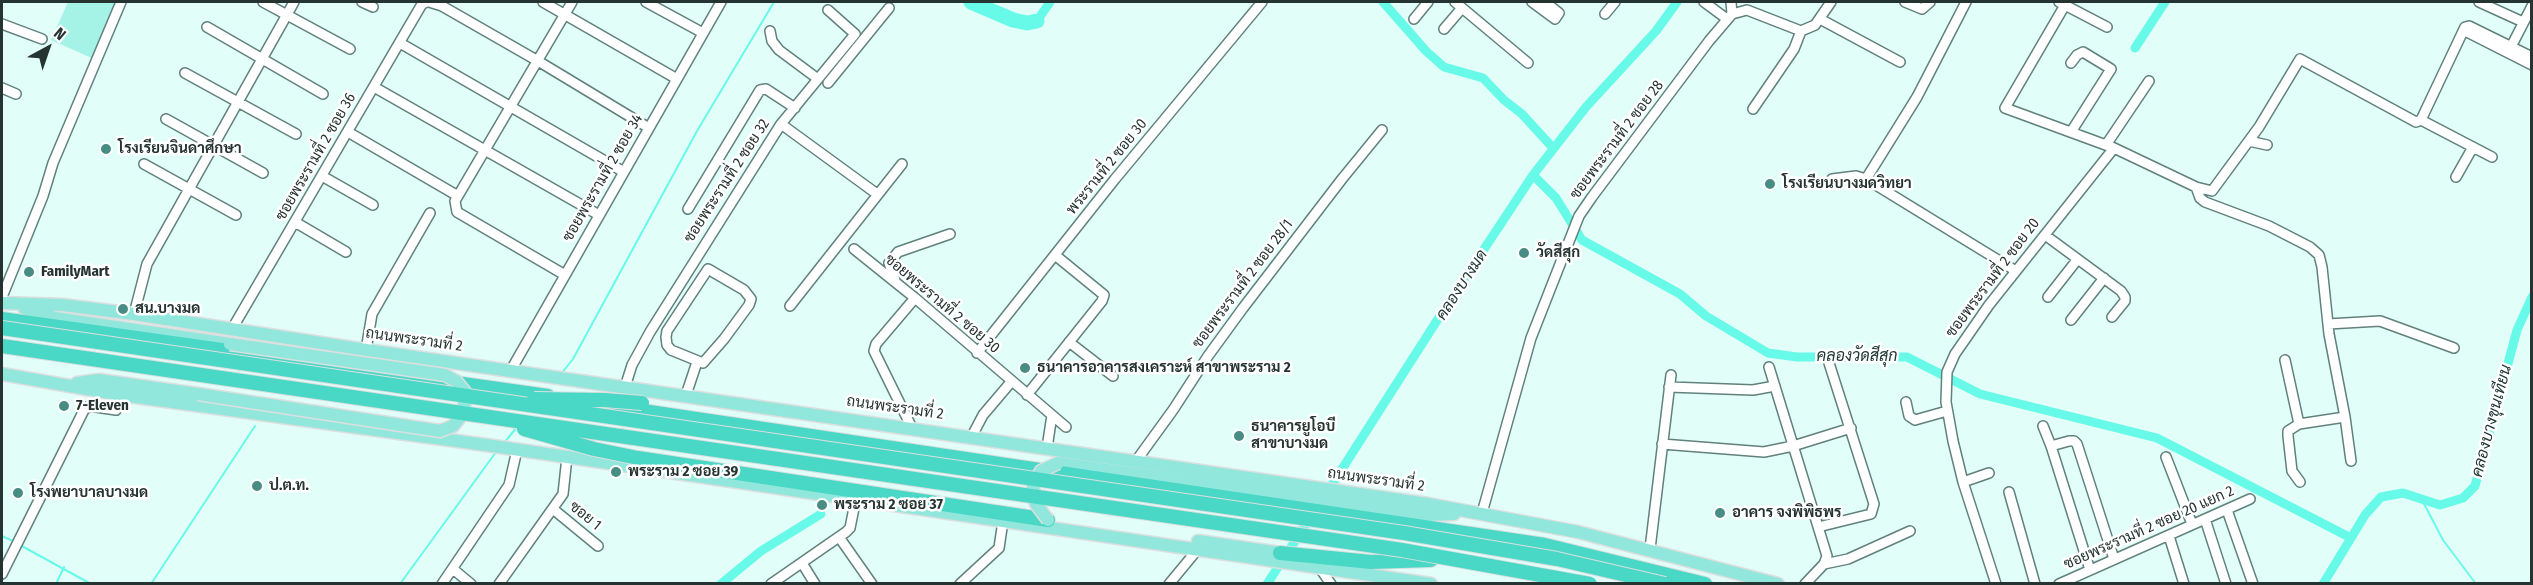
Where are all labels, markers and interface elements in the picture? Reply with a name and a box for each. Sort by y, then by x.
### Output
north arrow [18,18,78,78]
text: N [50,23,70,44]
street label: ซอยพระรามที่ 2 ซอย 28 [1566,77,1668,203]
street label: ซอยพระรามที่ 2 ซอย 36 [272,90,360,224]
street label: ซอยพระรามที่ 2 ซอย 34 [559,111,647,245]
street label: พระรามที่ 2 ซอย 30 [1063,115,1151,219]
street label: ซอยพระรามที่ 2 ซอย 32 [680,116,774,246]
place label: โรงเรียนจินดาศึกษา [118,140,242,158]
marker: โรงเรียนจินดาศึกษา [99,142,113,156]
place label: โรงเรียนบางมดวิทยา [1782,175,1912,193]
marker: โรงเรียนบางมดวิทยา [1763,177,1777,191]
street label: ซอยพระรามที่ 2 ซอย 20 [1942,215,2044,341]
street label: ซอยพระรามที่ 2 ซอย 28/1 [1189,216,1297,352]
place label: วัดสีสุก [1536,244,1580,262]
water label: คลองบางมด [1432,246,1492,324]
marker: วัดสีสุก [1517,246,1531,260]
street label: ซอยพระรามที่ 2 ซอย 30 [881,251,1003,357]
place label: FamilyMart [41,263,110,281]
marker: FamilyMart [22,265,36,279]
place label: สน.บางมด [135,300,200,318]
marker: สน.บางมด [116,302,130,316]
street label: ถนนพระรามที่ 2 [364,324,464,356]
water label: คลองวัดสีสุก [1816,347,1898,367]
place label: ธนาคารอาคารสงเคราะห์ สาขาพระราม 2 [1037,359,1291,377]
marker: ธนาคารอาคารสงเคราะห์ สาขาพระราม 2 [1018,361,1032,375]
water label: คลองบางขุนเทียน [2468,363,2516,479]
street label: ถนนพระรามที่ 2 [845,392,945,424]
place label: 7-Eleven [76,397,129,415]
marker: 7-Eleven [57,399,71,413]
place label: ธนาคารยูโอบี สาขาบางมด [1251,418,1335,453]
marker: ธนาคารยูโอบี สาขาบางมด [1232,429,1246,443]
place label: พระราม 2 ซอย 39 [628,463,738,481]
street label: ถนนพระรามที่ 2 [1326,464,1426,496]
marker: พระราม 2 ซอย 39 [609,465,623,479]
place label: ป.ต.ท. [269,477,309,495]
marker: ป.ต.ท. [250,479,264,493]
street label: ซอยพระรามที่ 2 ซอย 20 แยก 2 [2061,482,2237,574]
place label: โรงพยาบาลบางมด [30,484,148,502]
marker: โรงพยาบาลบางมด [11,486,25,500]
place label: พระราม 2 ซอย 37 [834,496,943,514]
street label: ซอย 1 [565,498,605,534]
marker: พระราม 2 ซอย 37 [815,498,829,512]
place label: อาคาร จงพิพิธพร [1732,504,1842,522]
marker: อาคาร จงพิพิธพร [1713,506,1727,520]

